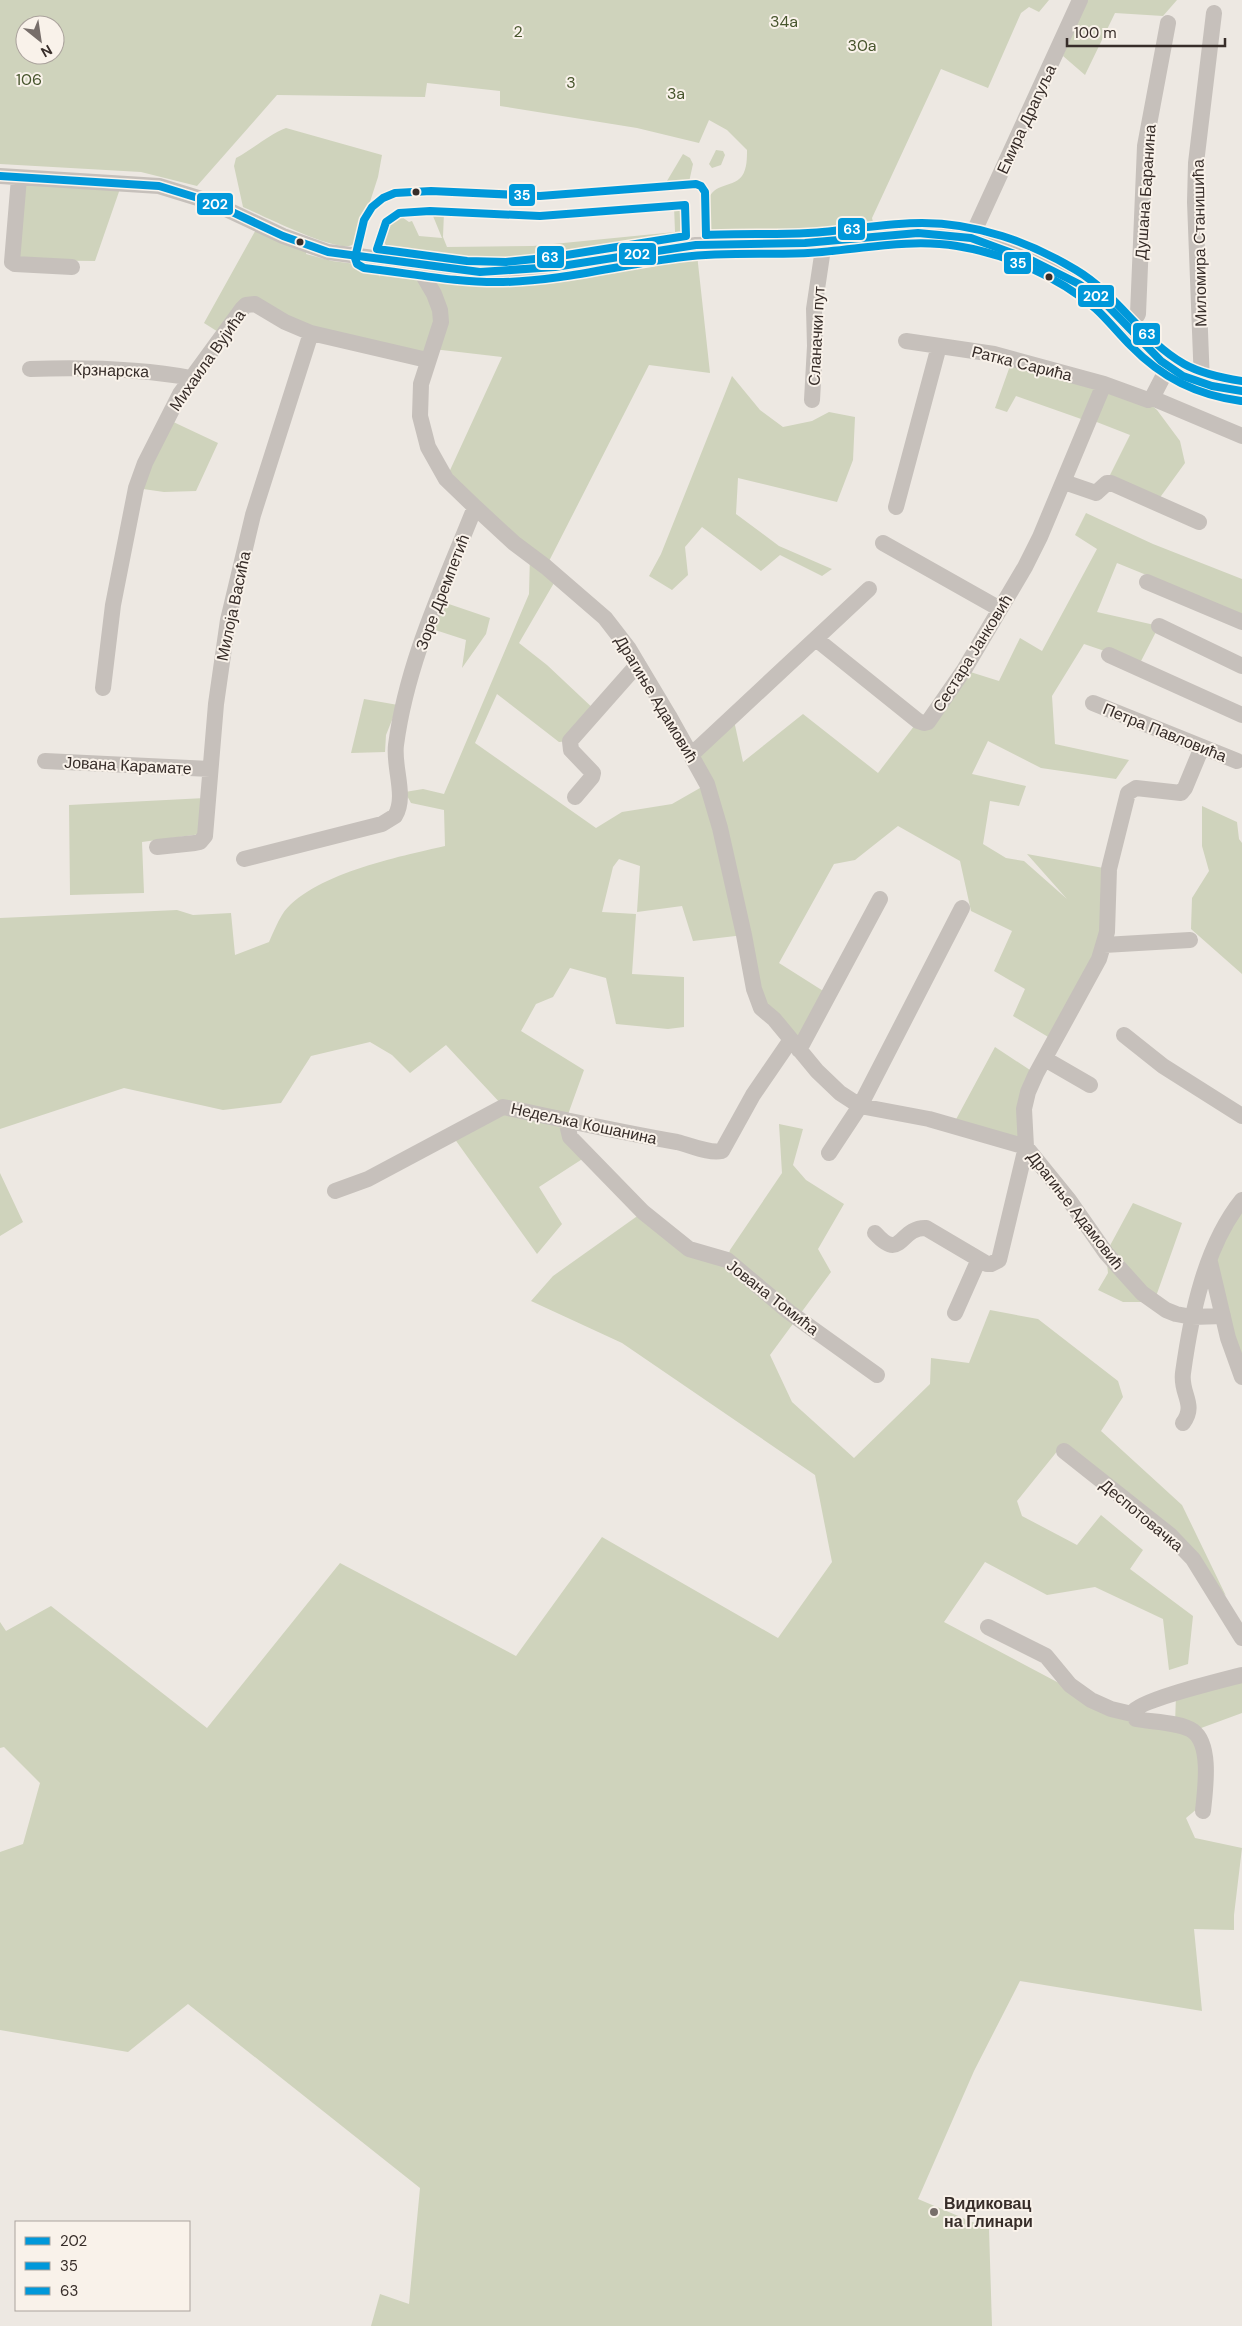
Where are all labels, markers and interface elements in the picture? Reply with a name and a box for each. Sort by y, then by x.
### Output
park label: 34a [770,11,798,32]
north arrow [15,15,65,65]
scale bar [1067,15,1224,47]
park label: 2 [513,21,523,42]
text: 100 m [1074,23,1117,43]
park label: 30a [847,35,877,56]
text: N [38,41,55,62]
street label: Емира Драгуља [992,61,1061,177]
park label: 106 [16,69,42,90]
park label: 3 [566,72,576,93]
park label: 3a [667,83,685,104]
street label: Душана Баранина [1130,124,1161,260]
street label: Миломира Станишића [1188,159,1211,327]
line badge: 35 [508,183,536,207]
text: 35 [513,186,531,204]
unlabelled marker [411,187,421,197]
line badge: 202 [196,192,234,216]
text: 202 [202,195,228,213]
line badge: 63 [837,217,866,241]
text: 63 [843,220,861,238]
unlabelled marker [295,237,305,247]
line badge: 202 [618,242,657,266]
line badge: 63 [536,245,565,269]
text: 202 [624,245,650,263]
text: 63 [541,248,559,266]
line badge: 35 [1003,251,1032,275]
text: 35 [1009,254,1027,272]
unlabelled marker [1044,272,1054,282]
line badge: 202 [1077,284,1115,308]
street label: Сланачки пут [803,285,830,386]
text: 202 [1083,287,1109,305]
street label: Михаила Вујића [165,305,250,415]
line badge: 63 [1132,322,1161,346]
text: 63 [1138,325,1156,343]
street label: Ратка Сарића [969,341,1074,386]
street label: Крзнарска [73,359,150,382]
street label: Зоре Дремпетић [411,531,474,653]
street label: Милоја Васића [212,549,255,663]
street label: Сестара Јанковић [928,591,1017,716]
street label: Драгиње Адамовић [610,632,703,767]
street label: Петра Павловића [1100,698,1230,767]
street label: Јована Карамате [64,752,192,779]
street label: Недељка Кошанина [509,1098,659,1149]
street label: Драгиње Адамовић [1023,1147,1128,1274]
street label: Јована Томића [722,1255,823,1340]
street label: Деспотовачка [1096,1474,1188,1556]
place label: Видиковац на Глинари [944,2193,1033,2232]
marker: Видиковац на Глинари [928,2206,940,2218]
legend [15,2221,190,2311]
text: 202 [60,2231,87,2251]
text: 35 [60,2256,78,2276]
text: 63 [60,2281,78,2301]

